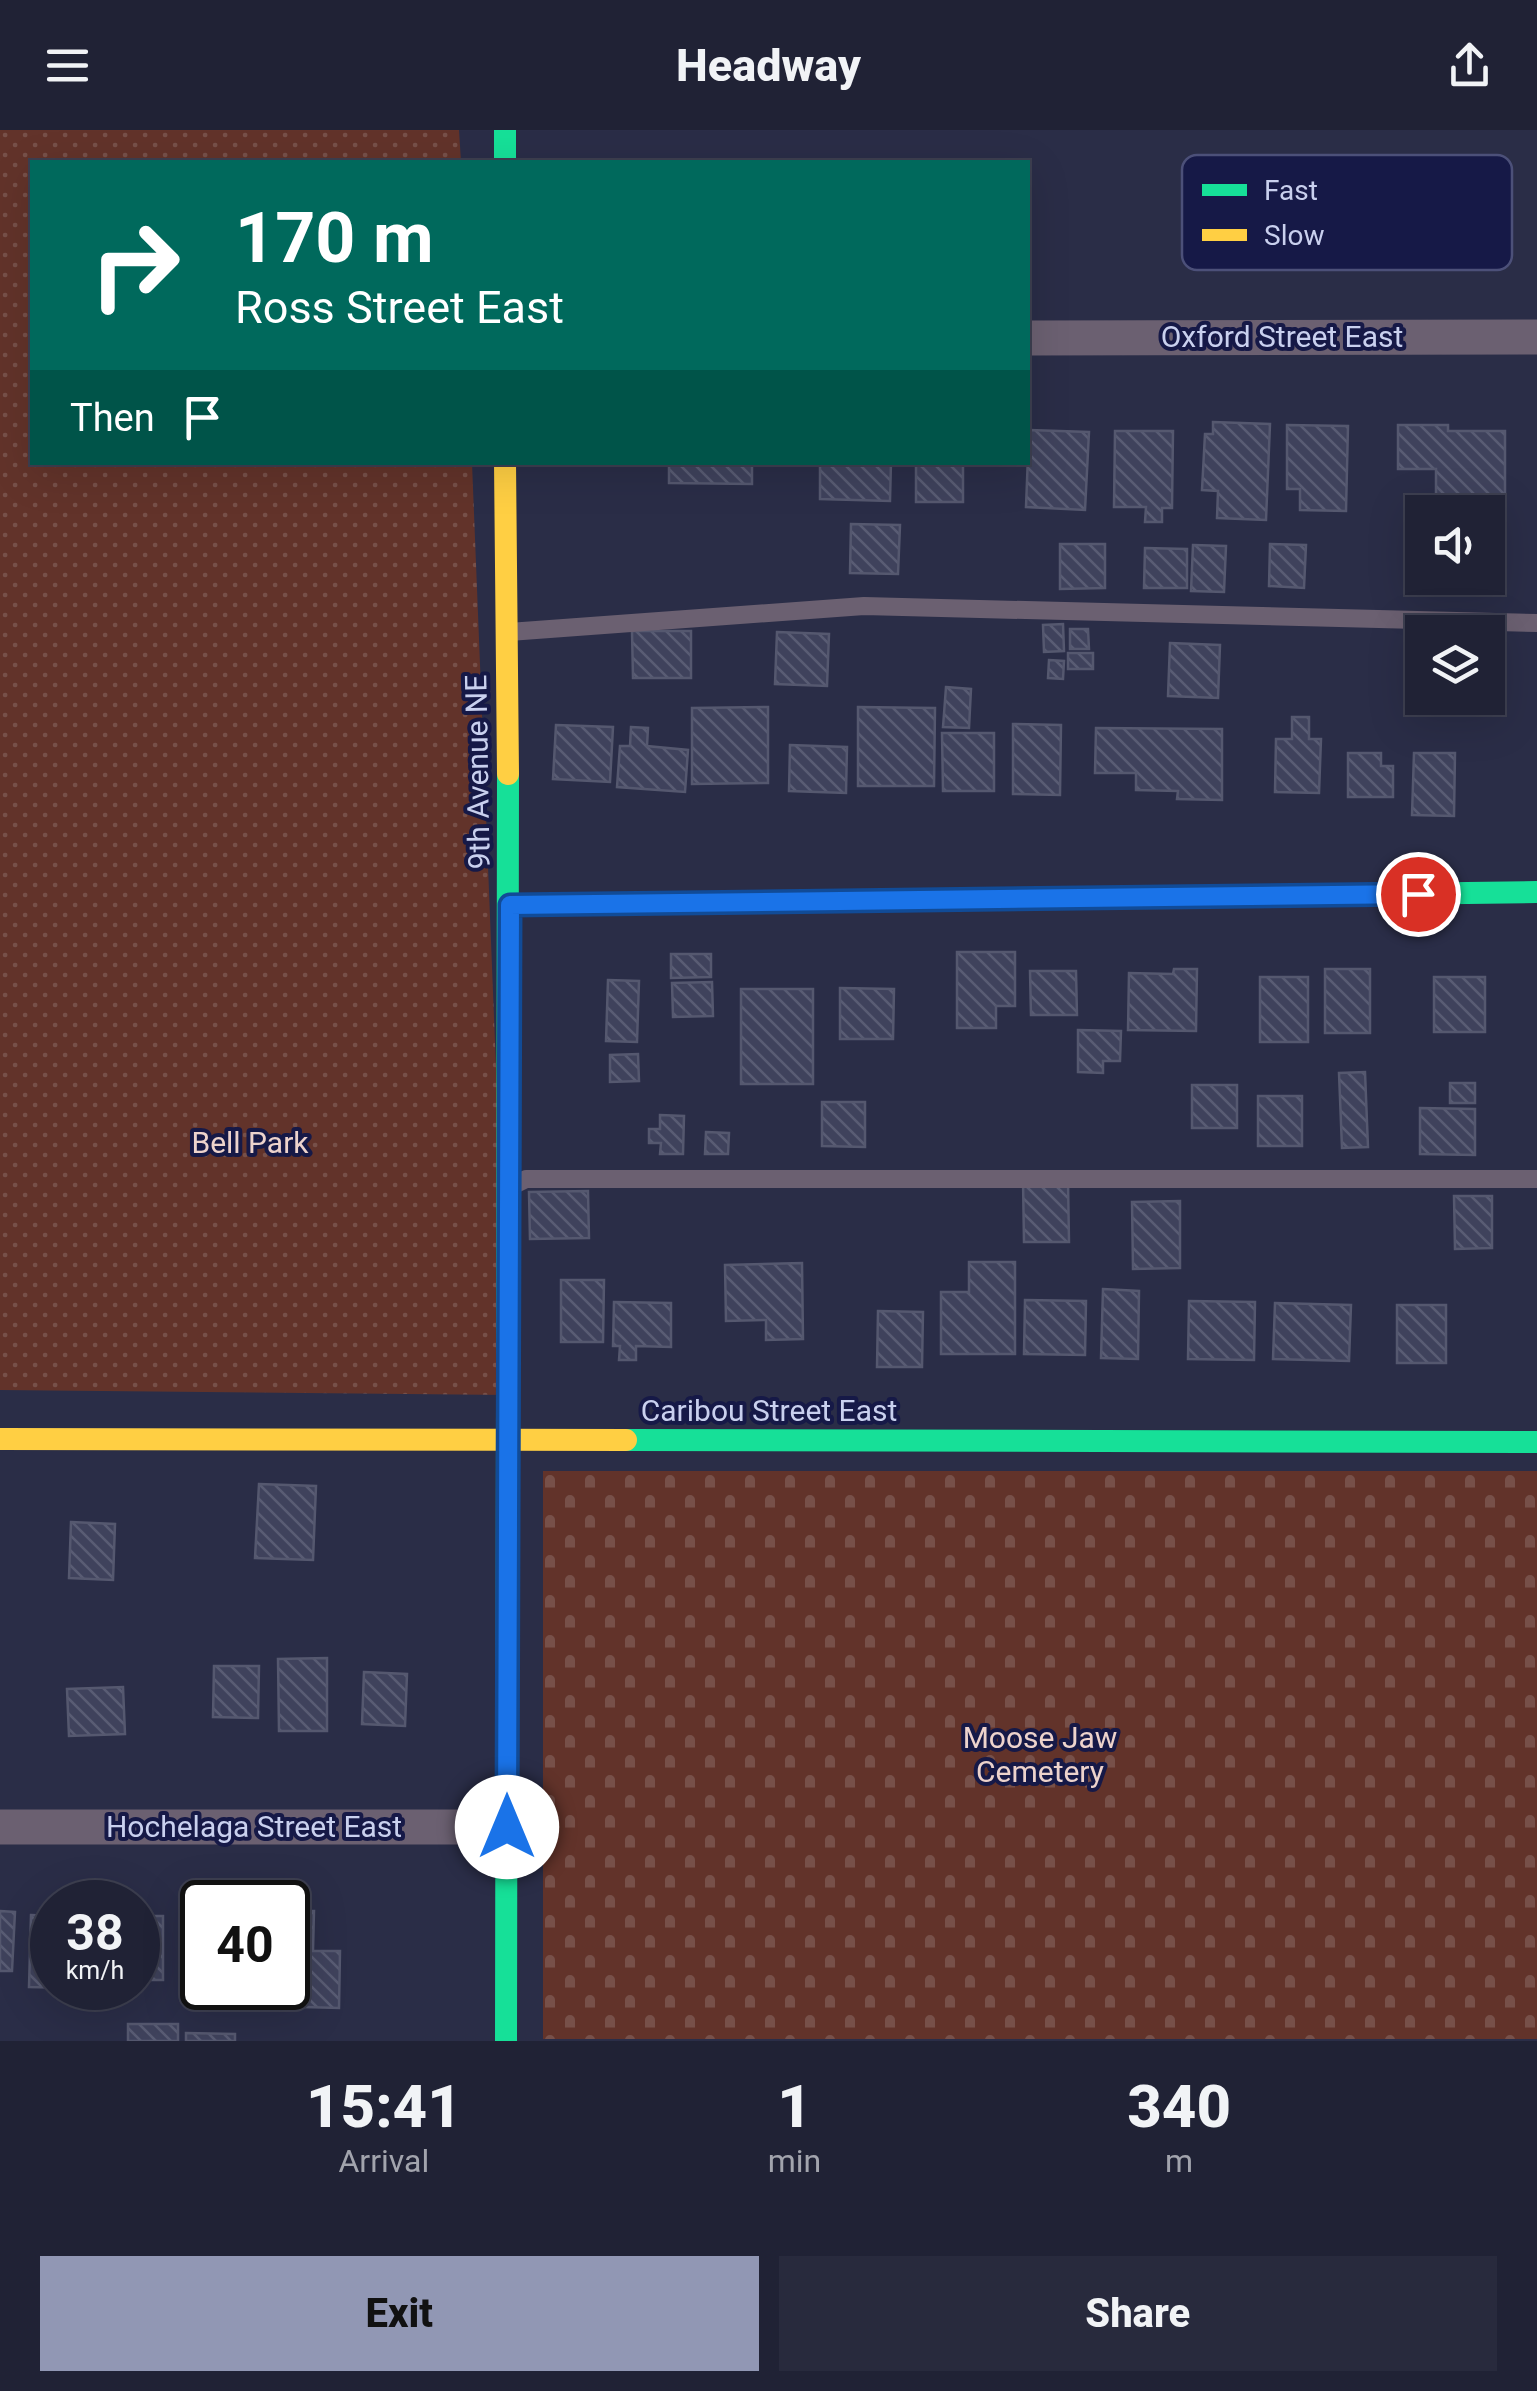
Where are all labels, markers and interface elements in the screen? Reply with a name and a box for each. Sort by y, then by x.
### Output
icon: menu [40,38,95,93]
icon: share [1442,38,1497,93]
text: Headway [676,39,861,92]
legend [1182,155,1512,270]
text: Fast [1264,174,1318,207]
text: 170 m [235,197,434,279]
icon: right [70,200,200,330]
text: Slow [1264,219,1324,252]
text: Ross Street East [235,281,564,334]
street label: Oxford Street East [1161,319,1403,354]
icon: arrive [175,390,230,445]
text: Then [70,396,155,440]
map controls [1405,495,1505,715]
button: sound [1405,495,1505,595]
button: layers [1405,615,1505,715]
street label: 9th Avenue NE [458,674,497,870]
pin [1376,852,1461,937]
icon: arrive [1391,867,1446,922]
park label: Bell Park [191,1125,309,1160]
street label: Caribou Street East [641,1393,897,1428]
park label: Moose Jaw Cemetery [963,1720,1117,1789]
position arrow [455,1775,559,1879]
street label: Hochelaga Street East [106,1809,402,1844]
speed limit sign: 40 [180,1880,310,2010]
text: 38 [66,1904,124,1962]
text: km/h [66,1956,124,1985]
text: 15:41 [306,2071,462,2142]
text: 1 [777,2071,812,2142]
text: 340 [1127,2071,1231,2142]
text: Arrival [338,2142,429,2180]
text: min [768,2142,821,2180]
text: m [1165,2142,1193,2180]
button: Exit [40,2256,759,2371]
button: Share [779,2256,1497,2371]

